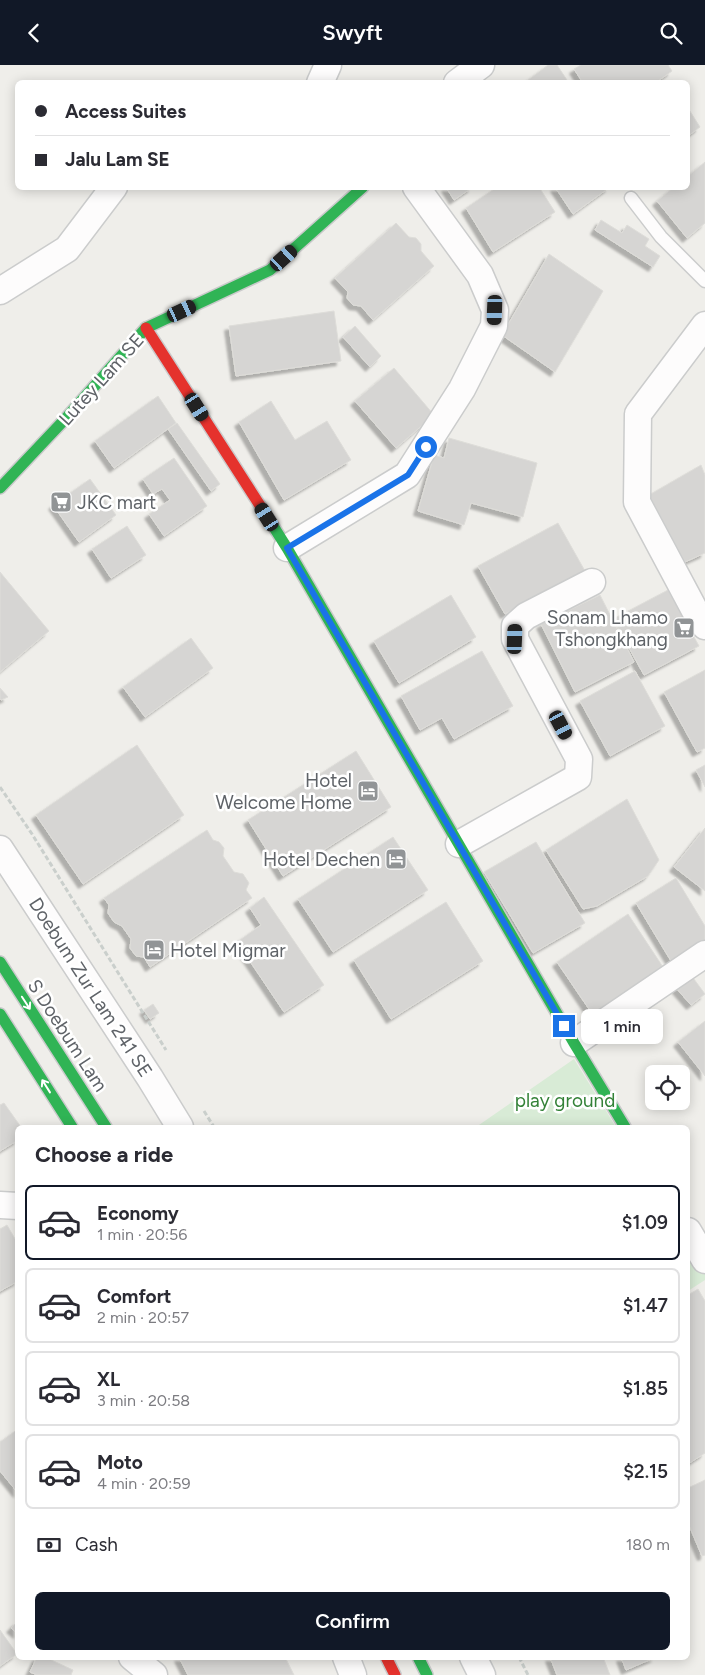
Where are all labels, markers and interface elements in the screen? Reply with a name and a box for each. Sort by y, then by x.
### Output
icon: back [20,19,48,47]
text: Swyft [322,19,383,46]
icon: search [657,19,685,47]
text: Access Suites [65,100,186,123]
text: Jalu Lam SE [65,148,170,171]
car [267,242,300,274]
car [486,295,503,325]
car [165,298,198,324]
street label: Lutey Lam SE [54,329,149,430]
car [182,390,211,424]
route start [415,436,437,458]
supermarket icon: JKC mart [49,490,73,514]
place label: JKC mart [77,491,156,514]
car [252,500,281,534]
place label: Sonam Lhamo Tshongkhang [547,606,668,651]
supermarket icon: Sonam Lhamo Tshongkhang [672,616,696,640]
car [506,624,523,654]
car [547,708,574,742]
place label: Hotel Welcome Home [216,769,352,814]
hotel icon: Hotel Welcome Home [356,779,380,803]
hotel icon: Hotel Dechen [384,847,408,871]
place label: Hotel Dechen [263,848,380,871]
street label: Doebum Zur Lam 241 SE [24,893,157,1081]
hotel icon: Hotel Migmar [142,938,166,962]
place label: Hotel Migmar [170,939,286,962]
street label: S Doebum Lam [23,975,112,1096]
one-way arrow [22,996,32,1010]
callout: 1 min [582,1009,664,1043]
route end [553,1015,575,1037]
text: 1 min [603,1017,641,1036]
map controls [645,1065,690,1110]
button: locate [645,1065,690,1110]
one-way arrow [41,1080,51,1094]
park label: play ground [515,1089,615,1112]
text: Choose a ride [35,1141,173,1168]
icon: car [37,1200,82,1245]
text: Economy [97,1202,179,1225]
text: $1.09 [622,1211,668,1234]
text: 1 min · 20:56 [97,1225,187,1244]
icon: car [37,1283,82,1328]
text: Comfort [97,1285,172,1308]
text: $1.47 [623,1294,668,1317]
text: 2 min · 20:57 [97,1308,189,1327]
icon: car [37,1366,82,1411]
text: XL [97,1368,120,1391]
text: $1.85 [622,1377,668,1400]
text: 3 min · 20:58 [97,1391,190,1410]
icon: car [37,1449,82,1494]
text: Moto [97,1451,143,1474]
text: $2.15 [623,1460,668,1483]
text: 4 min · 20:59 [97,1474,191,1493]
icon: cash [35,1531,63,1559]
text: Cash [75,1533,118,1556]
text: 180 m [626,1535,670,1554]
button: Confirm [35,1592,670,1650]

